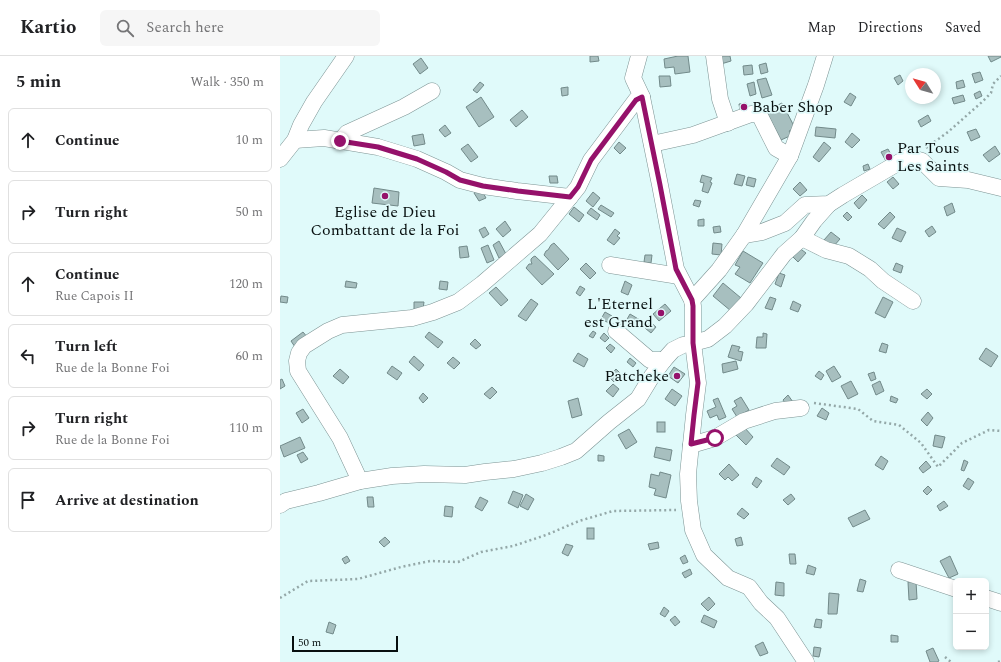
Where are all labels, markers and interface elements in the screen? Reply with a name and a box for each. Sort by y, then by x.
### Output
search box [100,10,380,46]
text: Kartio [20,13,76,42]
text: Search here [146,16,224,39]
icon: search [114,17,136,39]
text: Map [808,17,836,38]
text: Directions [858,17,923,38]
text: Saved [945,17,981,38]
north arrow [905,68,941,104]
text: 5 min [16,69,61,95]
text: Walk · 350 m [190,72,264,92]
place label: Baber Shop [752,95,833,119]
marker: Baber Shop [739,102,749,112]
icon: ahead [17,129,39,151]
text: Continue [55,129,120,152]
text: 10 m [236,130,263,150]
route end [331,132,349,150]
place label: Par Tous Les Saints [897,136,969,178]
marker: Par Tous Les Saints [884,152,894,162]
marker: Eglise de Dieu Combattant de la Foi [380,191,390,201]
place label: Eglise de Dieu Combattant de la Foi [310,200,460,242]
icon: right [17,201,39,223]
text: Turn right [55,201,128,224]
text: 50 m [236,202,263,222]
text: Continue [55,263,120,286]
icon: ahead [17,273,39,295]
text: 120 m [229,274,263,294]
text: Rue Capois II [55,286,134,306]
place label: L'Eternel est Grand [584,292,653,334]
marker: L'Eternel est Grand [656,308,666,318]
text: Turn left [55,335,117,358]
icon: left [17,345,39,367]
text: 60 m [236,346,263,366]
text: Rue de la Bonne Foi [55,358,170,378]
place label: Patcheke [605,364,669,388]
marker: Patcheke [672,371,682,381]
text: Turn right [55,407,128,430]
icon: right [17,417,39,439]
text: 110 m [229,418,263,438]
route start [706,429,724,447]
text: Rue de la Bonne Foi [55,430,170,450]
icon: arrive [17,489,39,511]
text: Arrive at destination [55,489,199,512]
map controls [953,578,989,650]
button: + [953,578,989,614]
button: − [953,614,989,650]
scale bar [292,634,398,653]
text: 50 m [298,634,321,651]

